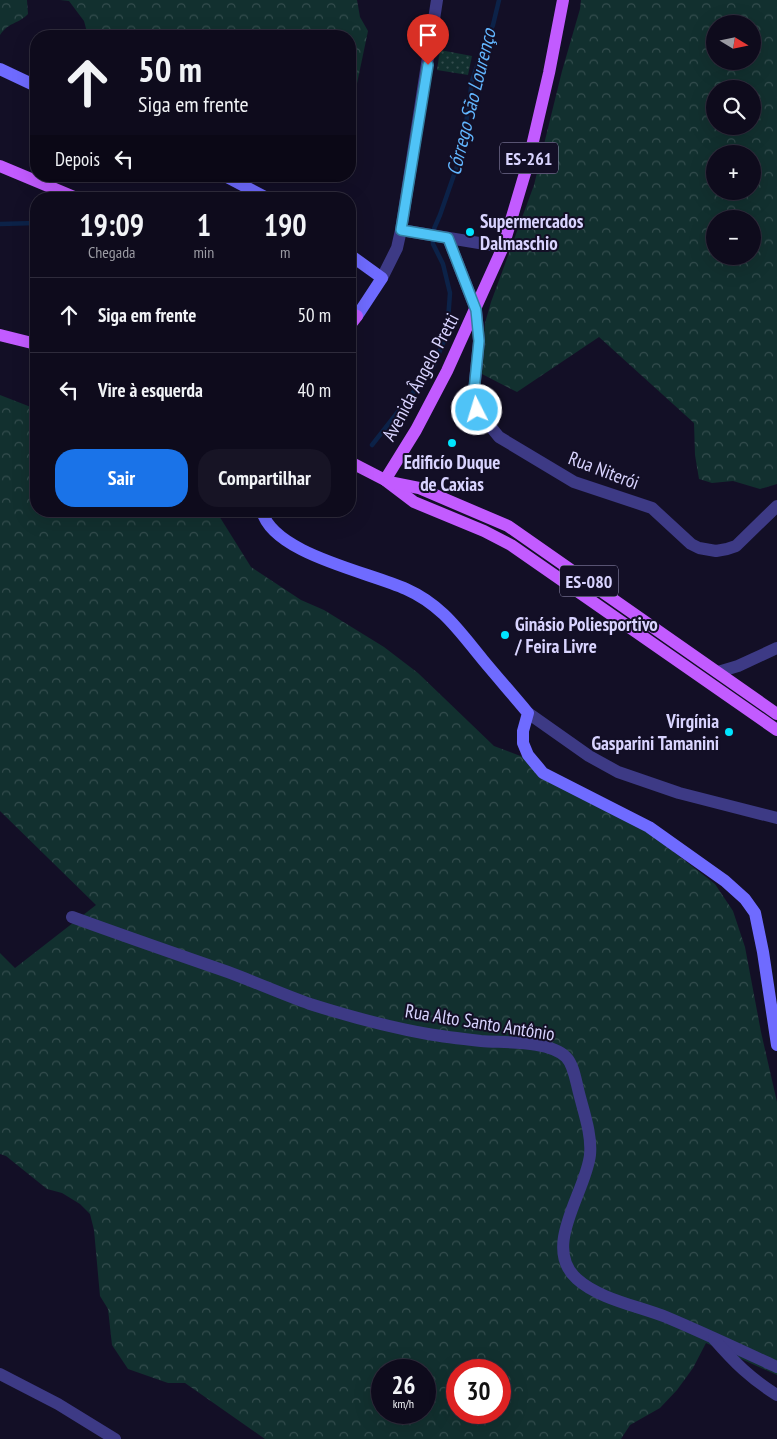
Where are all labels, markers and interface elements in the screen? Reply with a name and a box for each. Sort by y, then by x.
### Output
pin [407,14,449,65]
north arrow [706,15,761,70]
map controls [706,15,761,265]
icon: arrive [414,21,442,49]
water label: Córrego São Lourenço [440,25,502,178]
text: 50 m [138,46,202,92]
icon: ahead [55,50,120,115]
button: search [706,80,761,135]
text: Siga em frente [138,90,249,118]
road number: ES-261 [500,142,558,174]
icon: left [110,145,138,173]
button: + [706,145,761,200]
text: Depois [55,147,100,171]
text: 19:09 [79,205,144,244]
text: 1 [197,205,211,244]
text: 190 [264,205,307,244]
place label: Supermercados Dalmaschio [480,209,584,255]
button: − [706,210,761,265]
marker: Supermercados Dalmaschio [464,226,476,238]
text: Chegada [88,242,135,262]
text: min [193,242,214,262]
text: m [280,242,290,262]
icon: ahead [55,301,83,329]
text: Siga em frente [98,303,196,327]
text: 50 m [298,303,331,327]
street label: Avenida Ângelo Pretti [376,309,464,445]
icon: left [55,376,83,404]
text: Vire à esquerda [98,378,203,402]
text: 40 m [298,378,331,402]
position arrow [450,383,502,435]
marker: Edificío Duque de Caxias [446,437,458,449]
street label: Rua Niterói [565,446,643,494]
button: Sair [55,449,188,507]
button: Compartilhar [198,449,331,507]
place label: Edificío Duque de Caxias [404,450,500,496]
road number: ES-080 [560,566,618,596]
place label: Ginásio Poliesportivo / Feira Livre [514,612,658,658]
marker: Ginásio Poliesportivo / Feira Livre [499,629,511,641]
place label: Virgínia Gasparini Tamanini [591,709,719,755]
marker: Virgínia Gasparini Tamanini [723,726,735,738]
street label: Rua Alto Santo Antônio [403,998,557,1046]
speed limit sign: 30 [446,1359,511,1424]
text: 26 [392,1369,415,1401]
text: km/h [393,1396,414,1411]

